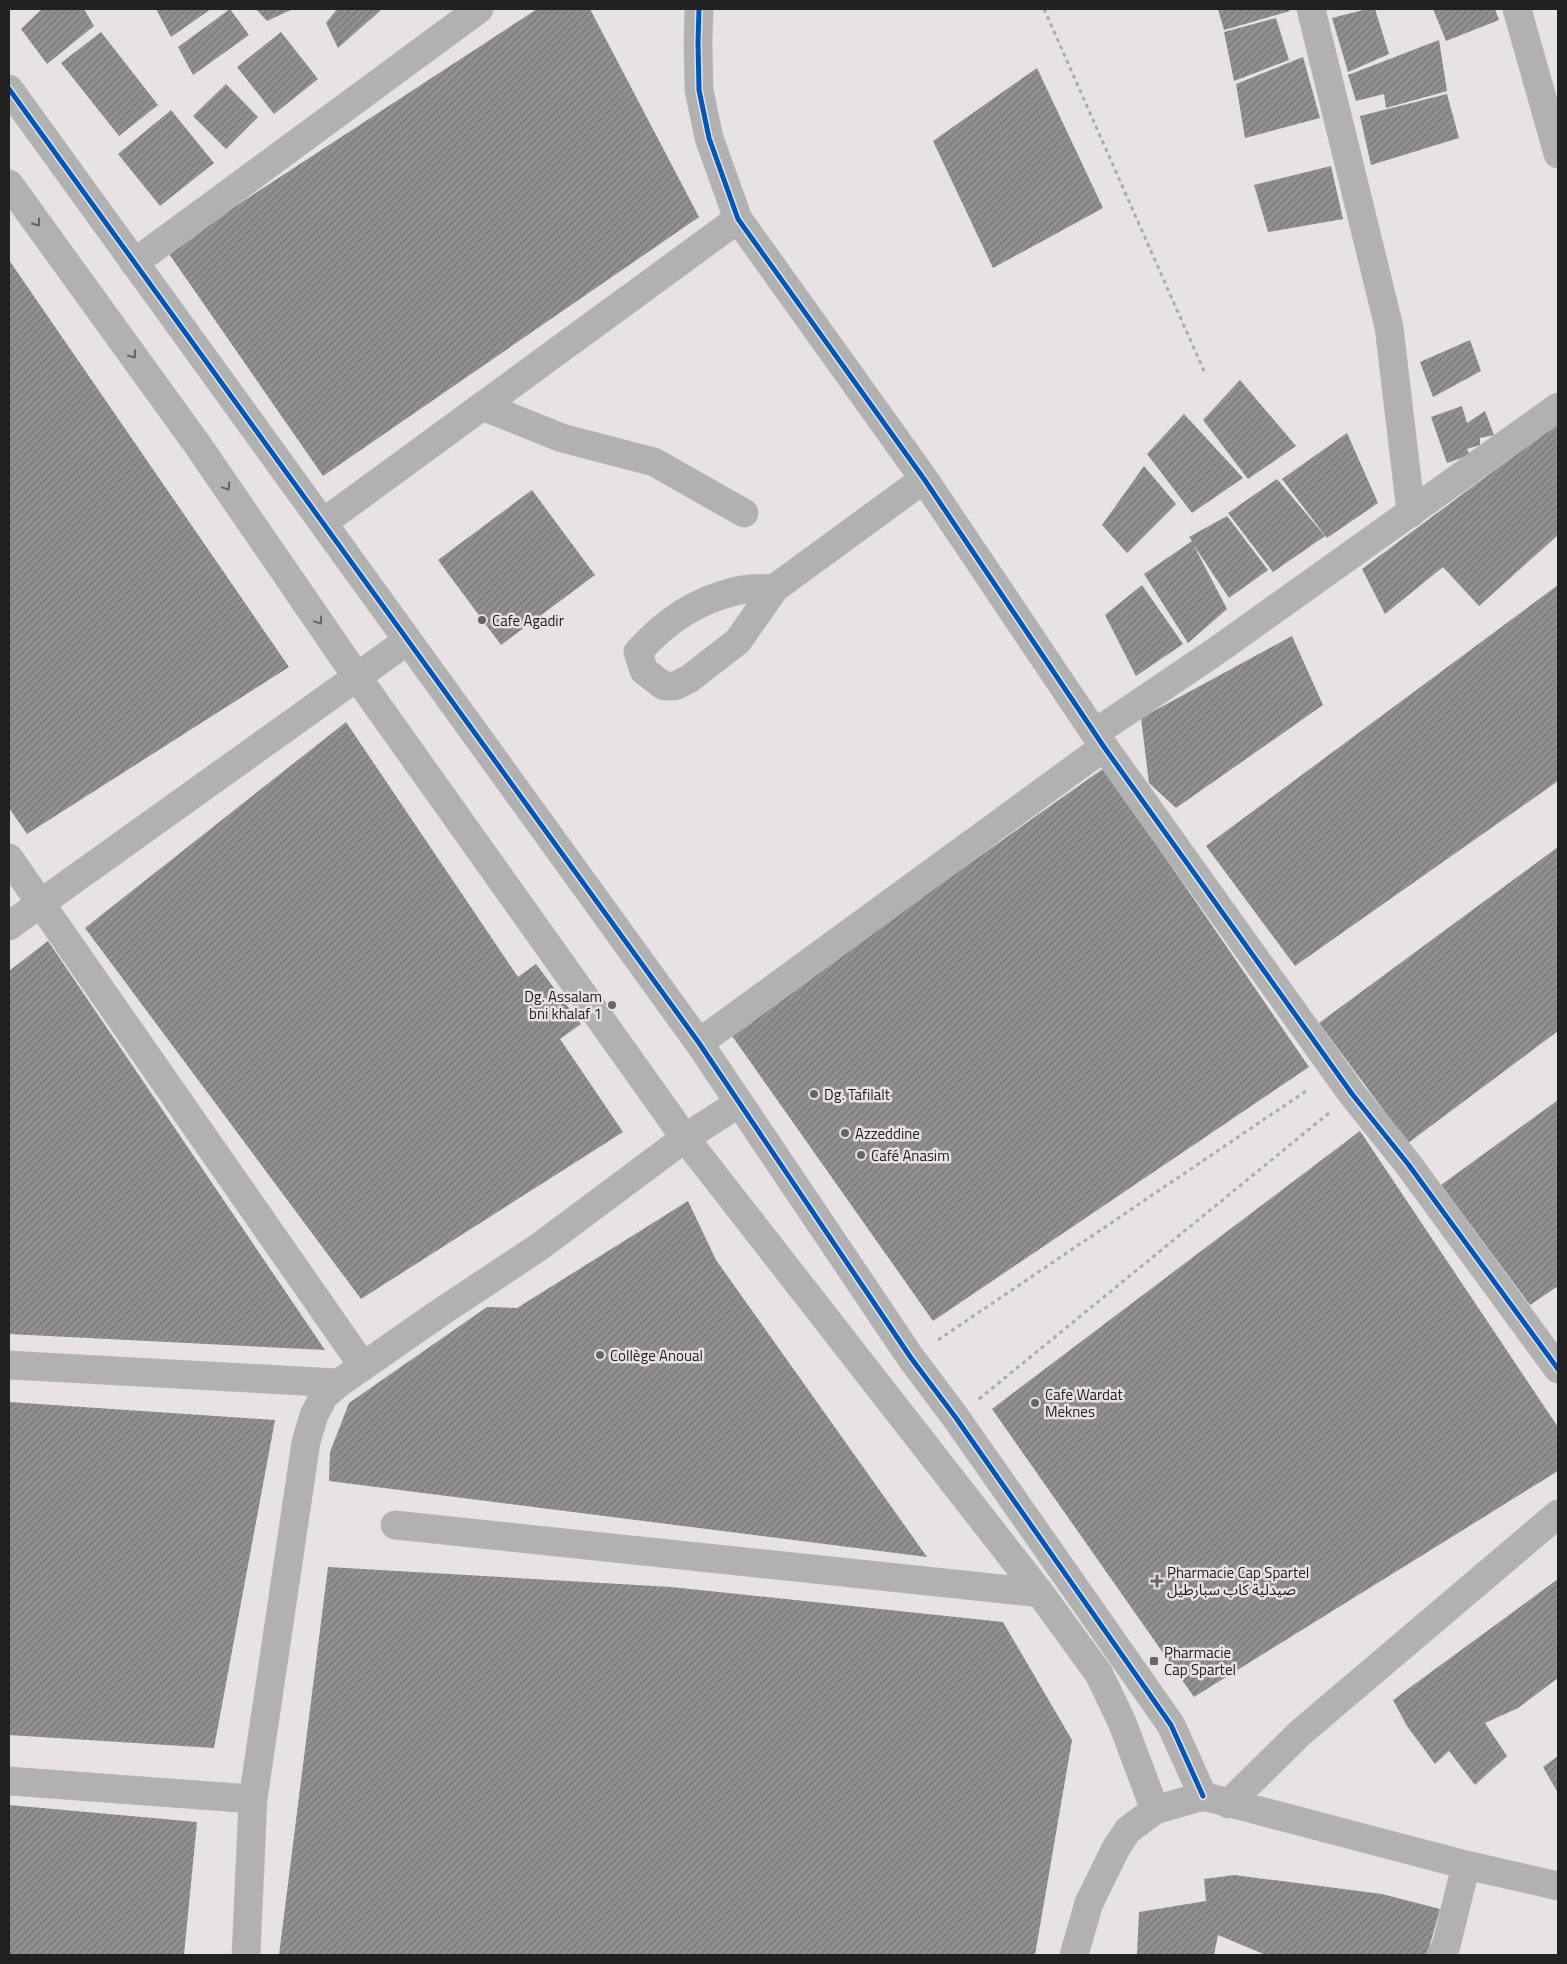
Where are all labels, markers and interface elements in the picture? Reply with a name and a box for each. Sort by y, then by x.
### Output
one-way arrow [31,217,40,227]
one-way arrow [127,349,136,359]
one-way arrow [221,481,230,491]
place label: Cafe Agadir [492,609,564,632]
marker: Cafe Agadir [476,614,488,626]
one-way arrow [313,616,322,625]
place label: Dg. Assalam bni khalaf 1 [524,985,602,1025]
marker: Dg. Assalam bni khalaf 1 [606,999,618,1011]
place label: Dg. Tafilalt [824,1083,891,1106]
marker: Dg. Tafilalt [808,1088,820,1100]
place label: Azzeddine [855,1122,920,1145]
marker: Azzeddine [839,1127,851,1139]
place label: Café Anasim [871,1144,950,1167]
marker: Café Anasim [855,1149,867,1161]
place label: Collège Anoual [610,1344,703,1367]
marker: Collège Anoual [594,1349,606,1361]
place label: Cafe Wardat Meknes [1045,1383,1123,1423]
marker: Cafe Wardat Meknes [1029,1397,1041,1409]
place label: Pharmacie Cap Spartel صيدلية كاب سبارطيل [1167,1561,1309,1601]
marker: Pharmacie Cap Spartel صيدلية كاب سبارطيل [1151,1575,1163,1587]
place label: Pharmacie Cap Spartel [1164,1641,1236,1681]
marker: Pharmacie Cap Spartel [1148,1655,1160,1667]

